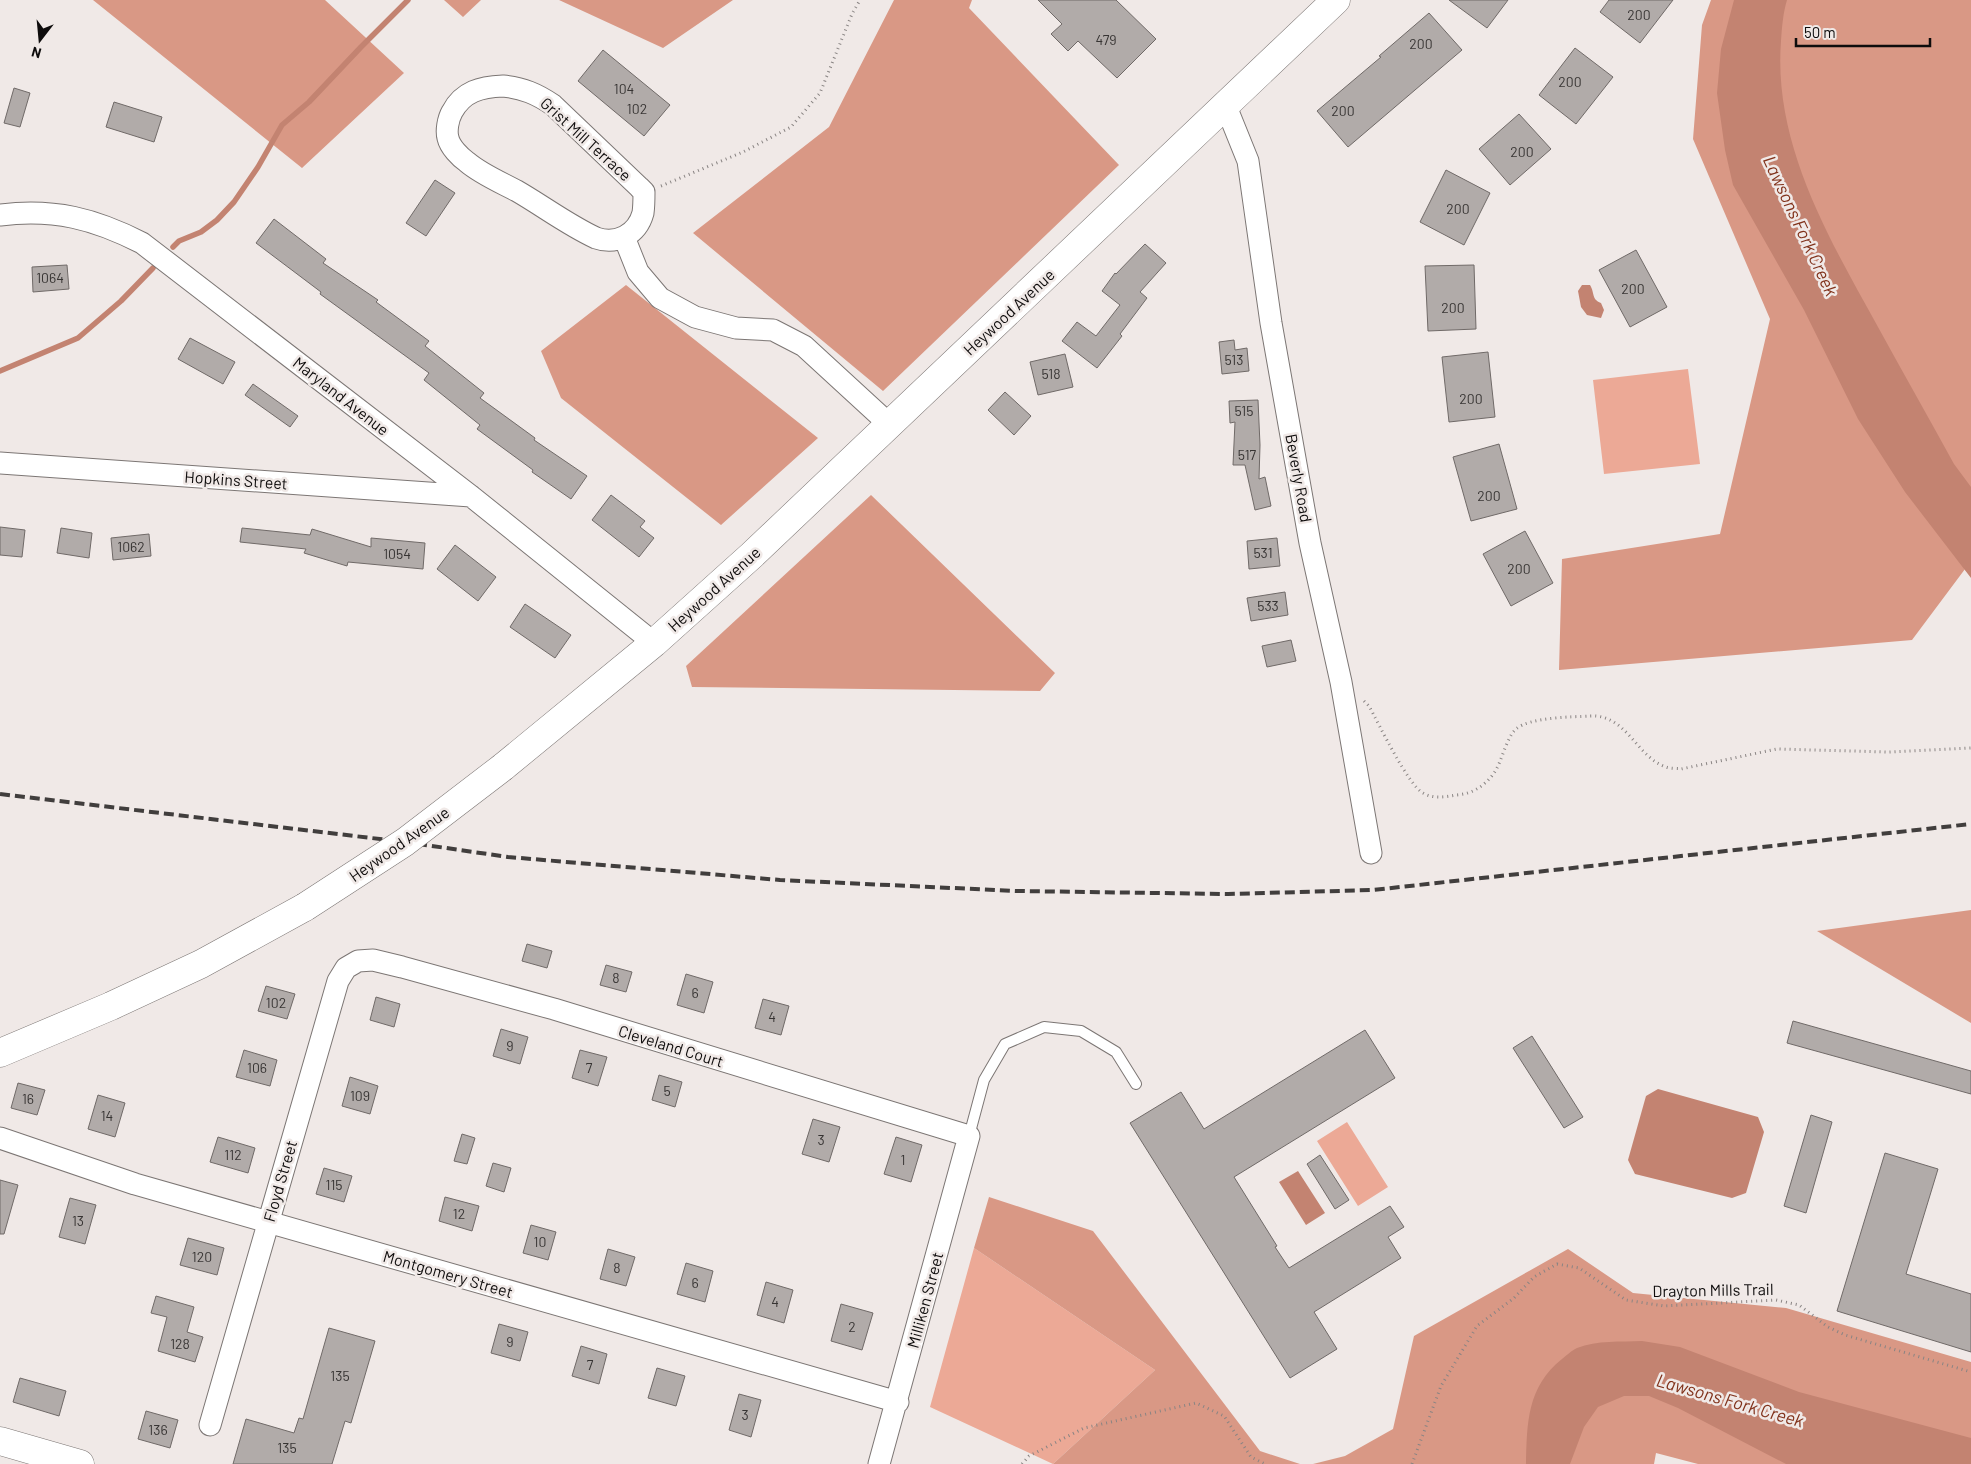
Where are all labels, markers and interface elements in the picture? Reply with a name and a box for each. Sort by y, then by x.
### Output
house number: 200 [1627,6,1651,23]
north arrow [15,15,65,65]
scale bar [1796,15,1930,47]
text: 50 m [1804,23,1836,41]
house number: 479 [1095,31,1117,48]
house number: 200 [1409,35,1433,52]
text: N [29,44,43,62]
house number: 200 [1558,73,1582,90]
house number: 104 [614,80,634,97]
street label: Grist Mill Terrace [537,93,636,184]
house number: 102 [627,100,647,117]
house number: 200 [1331,102,1355,119]
house number: 200 [1510,143,1534,160]
water label: Lawsons Fork Creek [1759,152,1843,299]
house number: 200 [1446,200,1470,217]
street label: Heywood Avenue [959,265,1058,359]
house number: 1064 [36,269,64,286]
house number: 200 [1621,280,1645,297]
house number: 200 [1441,299,1465,316]
house number: 513 [1225,351,1243,368]
street label: Maryland Avenue [290,352,393,439]
house number: 518 [1042,365,1061,382]
house number: 200 [1459,390,1483,407]
house number: 515 [1235,402,1253,419]
street label: Beverly Road [1282,432,1317,524]
house number: 517 [1238,446,1257,463]
street label: Hopkins Street [184,466,288,493]
house number: 200 [1477,487,1501,504]
house number: 1062 [117,538,145,555]
street label: Heywood Avenue [664,542,764,635]
house number: 531 [1253,544,1273,561]
house number: 1054 [383,545,411,562]
house number: 200 [1507,560,1531,577]
house number: 533 [1257,597,1279,614]
street label: Heywood Avenue [345,802,452,885]
house number: 8 [612,969,620,986]
house number: 6 [691,984,699,1001]
house number: 102 [266,994,286,1011]
house number: 4 [768,1008,776,1025]
street label: Cleveland Court [616,1021,726,1071]
house number: 9 [506,1037,514,1054]
house number: 106 [247,1059,267,1076]
house number: 7 [586,1059,593,1076]
house number: 5 [663,1082,671,1099]
house number: 109 [350,1087,370,1104]
house number: 16 [22,1090,34,1107]
house number: 14 [101,1107,113,1124]
house number: 3 [817,1131,825,1148]
street label: Floyd Street [259,1138,300,1224]
house number: 112 [224,1146,242,1163]
house number: 1 [901,1151,905,1168]
house number: 115 [325,1176,343,1193]
house number: 12 [453,1205,465,1222]
house number: 13 [72,1212,84,1229]
house number: 10 [534,1233,546,1250]
street label: Montgomery Street [381,1246,515,1301]
house number: 120 [192,1248,212,1265]
street label: Milliken Street [903,1250,946,1350]
house number: 8 [613,1259,621,1276]
house number: 6 [691,1274,699,1291]
street label: Drayton Mills Trail [1652,1279,1774,1300]
house number: 4 [771,1293,779,1310]
house number: 2 [848,1318,856,1335]
house number: 9 [506,1333,514,1350]
house number: 128 [170,1335,190,1352]
house number: 7 [587,1356,594,1373]
house number: 135 [330,1367,350,1384]
water label: Lawsons Fork Creek [1654,1368,1807,1432]
house number: 3 [741,1406,749,1423]
house number: 136 [148,1421,168,1438]
house number: 135 [277,1439,297,1456]

